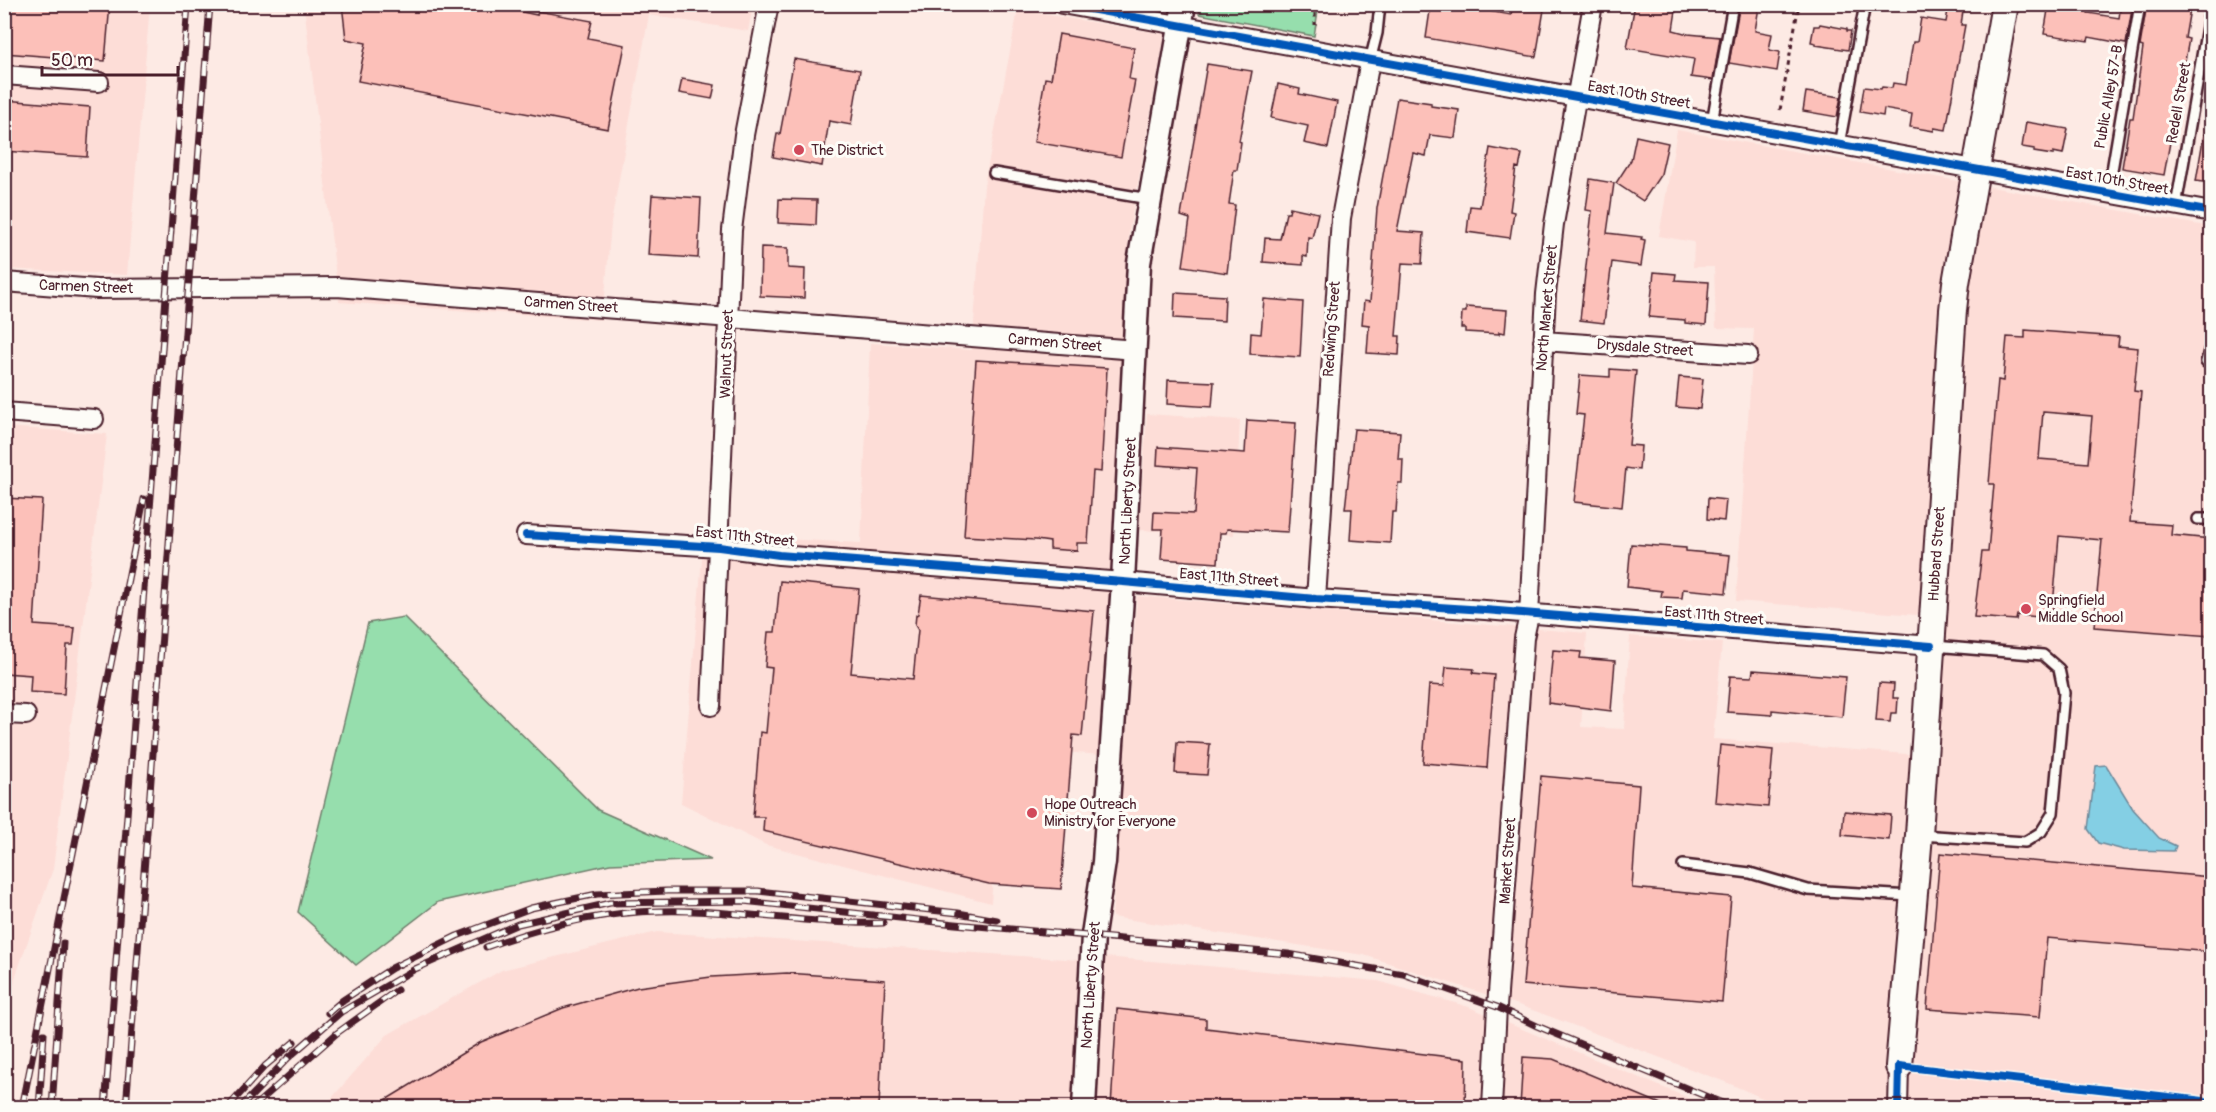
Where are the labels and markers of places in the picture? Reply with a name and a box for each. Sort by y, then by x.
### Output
place label: The District [811,141,884,160]
marker: The District [792,143,806,157]
place label: Springfield Middle School [2038,591,2123,627]
marker: Springfield Middle School [2019,602,2033,616]
place label: Hope Outreach Ministry for Everyone [1044,795,1176,831]
marker: Hope Outreach Ministry for Everyone [1025,806,1039,820]

